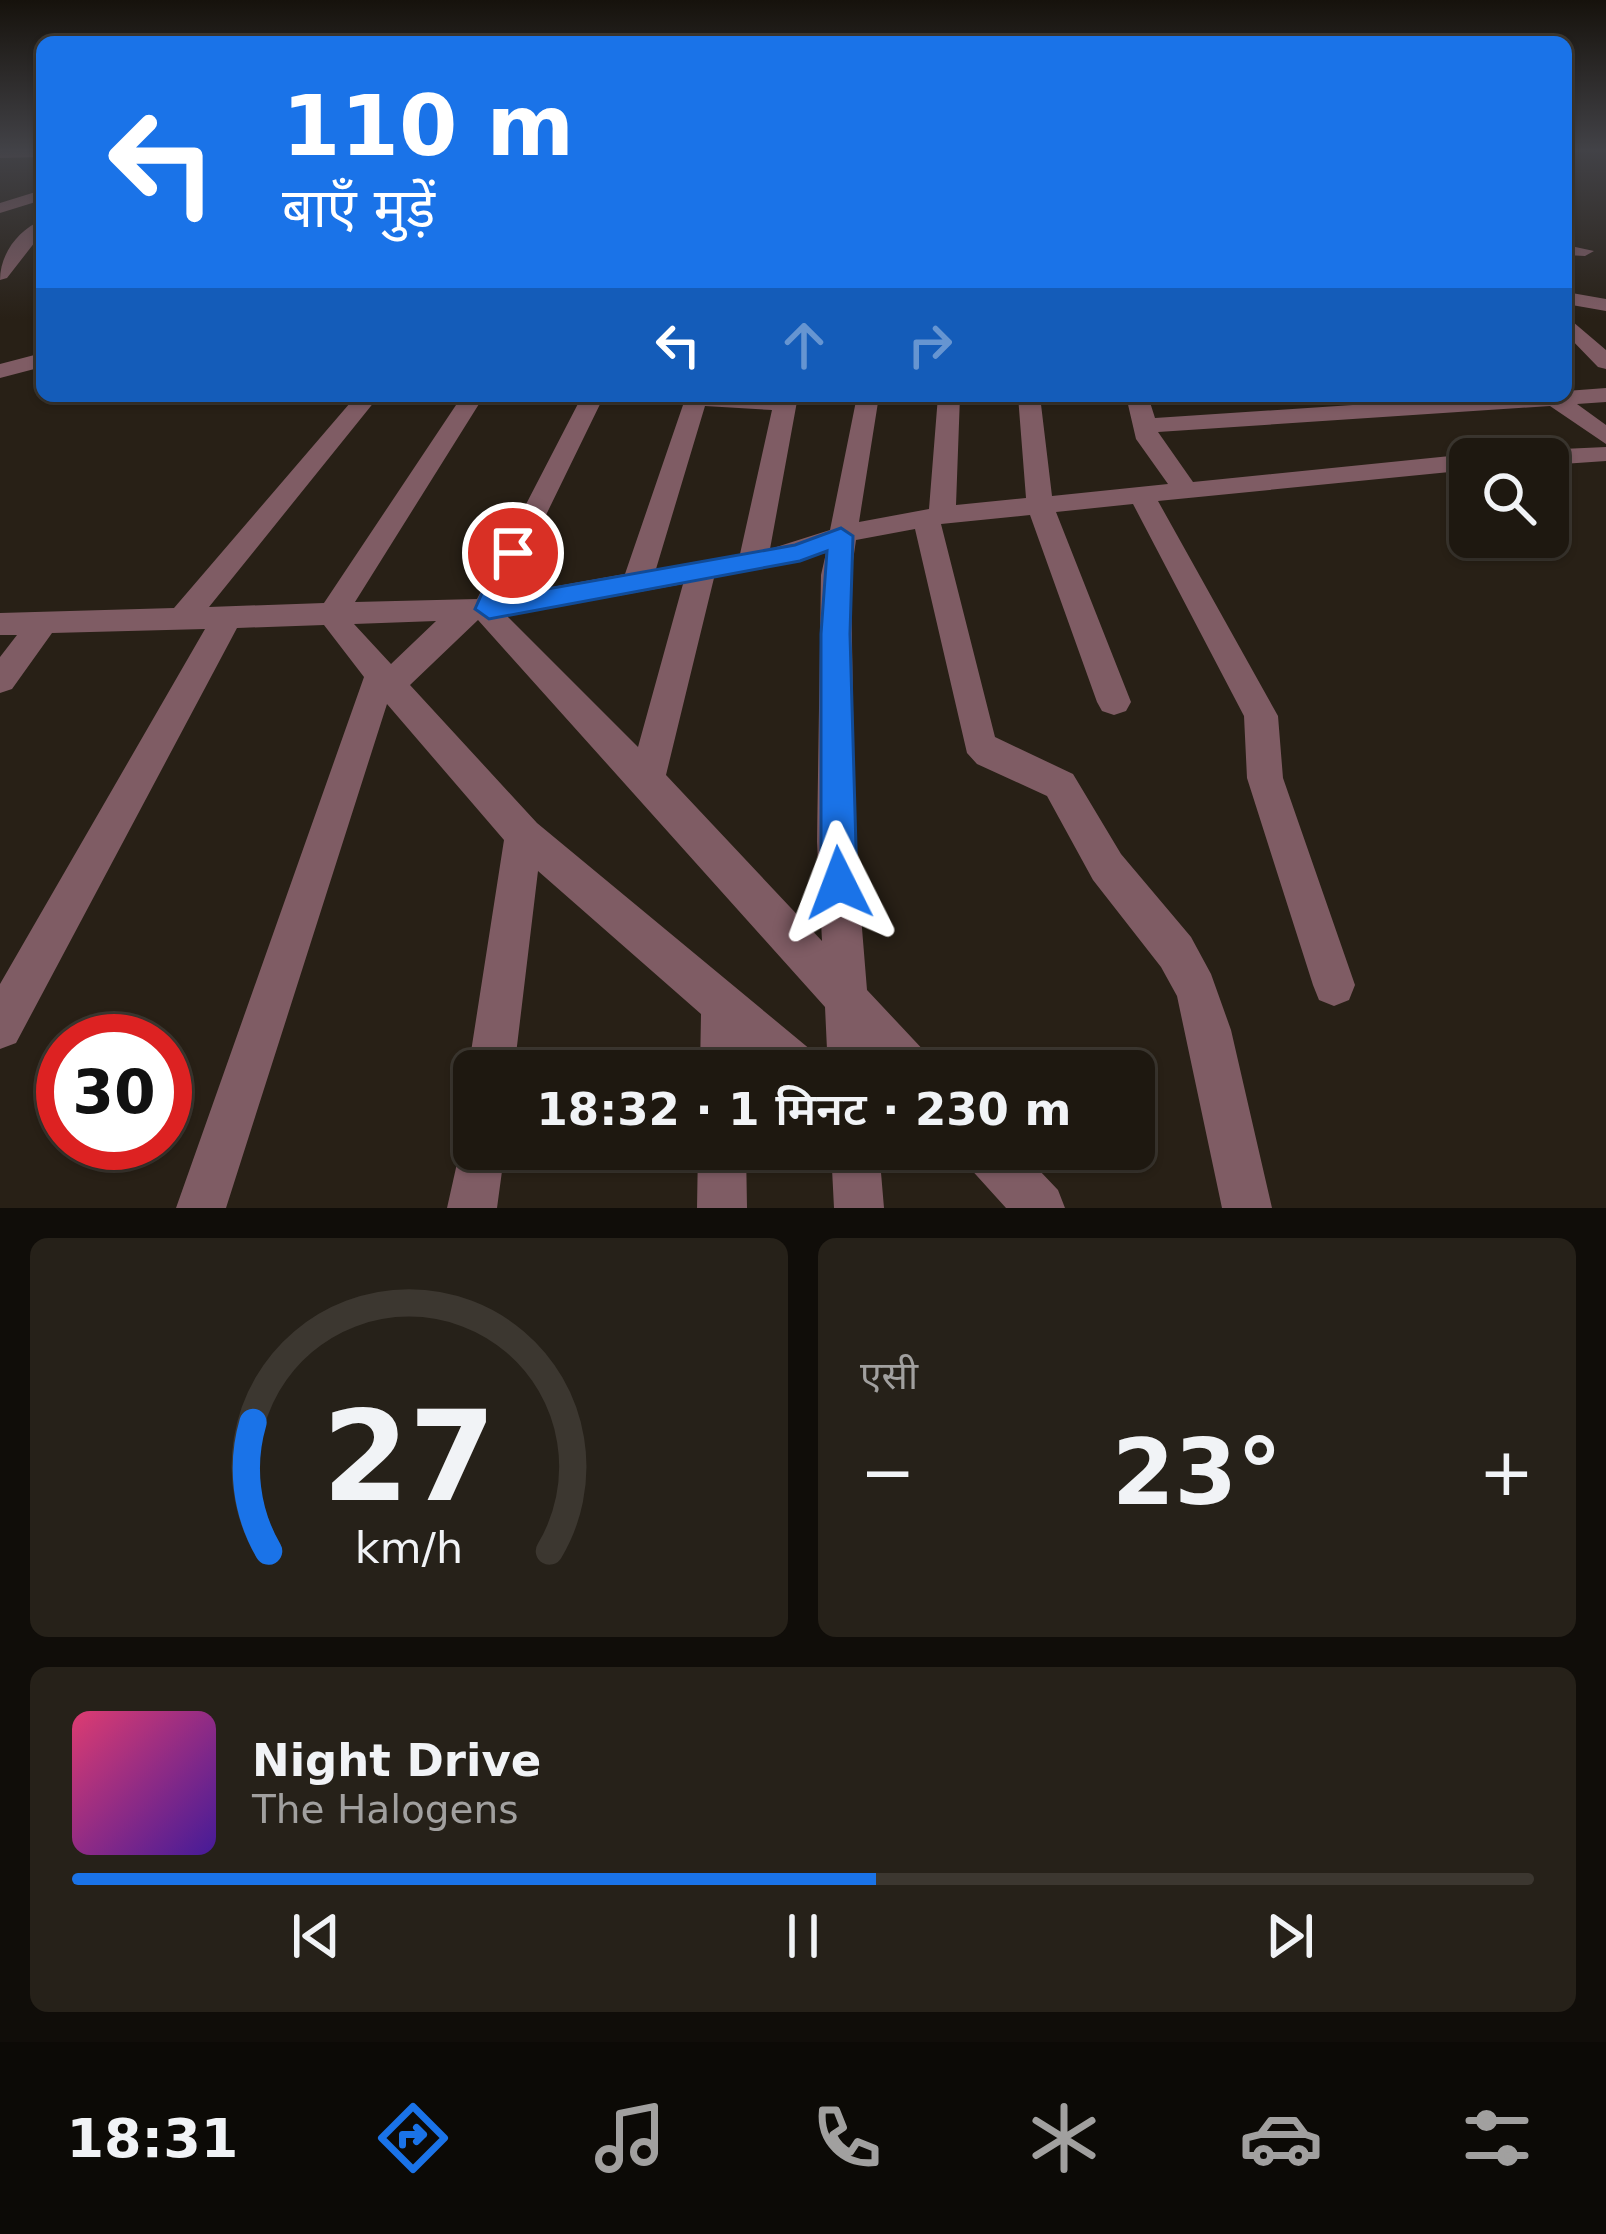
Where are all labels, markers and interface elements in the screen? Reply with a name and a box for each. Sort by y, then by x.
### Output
text: 110 m [282,77,574,175]
icon: left [84,84,240,240]
text: बाएँ मुड़ें [282,177,435,240]
icon: left [645,312,711,378]
icon: ahead [771,312,837,378]
icon: right [897,312,963,378]
map controls [1449,438,1569,558]
button: search [1449,438,1569,558]
pin [462,502,564,604]
icon: arrive [480,520,546,586]
position arrow [776,820,902,946]
speed limit sign: 30 [36,1014,192,1170]
text: 18:32 · 1 मिनट · 230 m [537,1083,1071,1136]
text: एसी [860,1353,918,1398]
text: 27 [322,1384,496,1529]
text: 23° [1112,1420,1282,1525]
text: − [860,1434,915,1511]
text: + [1479,1434,1534,1511]
text: km/h [355,1522,463,1572]
text: Night Drive [252,1734,541,1787]
text: The Halogens [252,1787,519,1832]
icon: previous [283,1903,349,1969]
icon: pause [770,1903,836,1969]
icon: next [1257,1903,1323,1969]
icon: directions [371,2096,455,2180]
icon: music [588,2096,672,2180]
icon: phone [805,2096,889,2180]
icon: climate [1022,2096,1106,2180]
icon: car [1239,2096,1323,2180]
icon: filters [1455,2096,1539,2180]
text: 18:31 [66,2107,238,2170]

